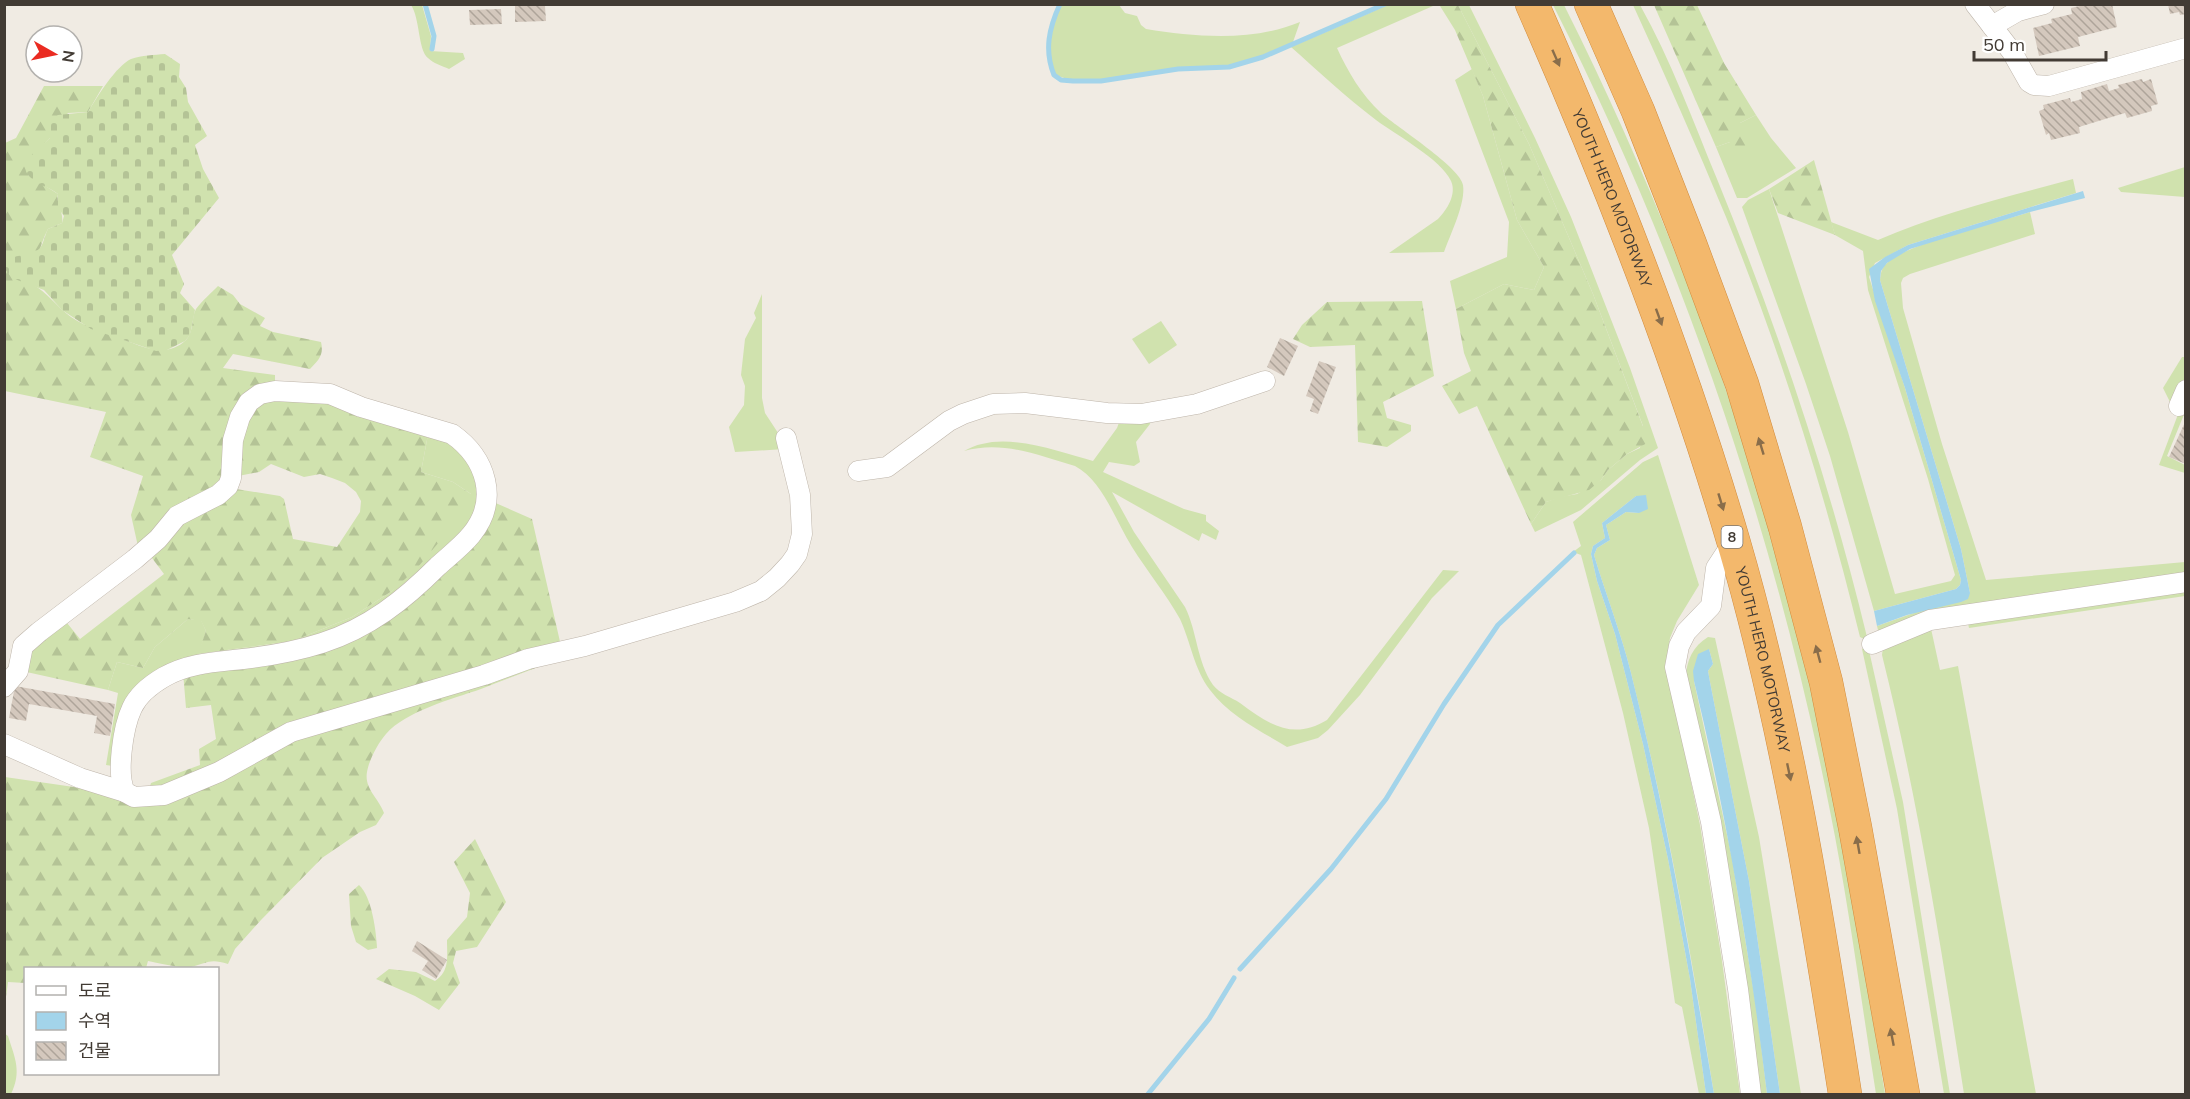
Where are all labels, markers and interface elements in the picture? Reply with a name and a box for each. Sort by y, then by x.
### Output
north arrow [24,24,84,84]
scale bar [1974,24,2106,62]
text: 50 m [1983,33,2025,56]
text: N [58,49,80,64]
one-way arrow [1552,49,1561,67]
street label: YOUTH HERO MOTORWAY [1568,105,1657,291]
one-way arrow [1655,308,1665,326]
one-way arrow [1756,437,1765,455]
one-way arrow [1717,493,1726,511]
road number: 8 [1722,526,1742,548]
street label: YOUTH HERO MOTORWAY [1731,563,1795,755]
one-way arrow [1813,645,1823,663]
one-way arrow [1785,763,1794,782]
one-way arrow [1853,835,1862,854]
legend [24,967,219,1075]
text: 도로 [78,979,111,1002]
text: 수역 [78,1009,111,1032]
one-way arrow [1887,1027,1896,1046]
text: 건물 [78,1039,111,1062]

